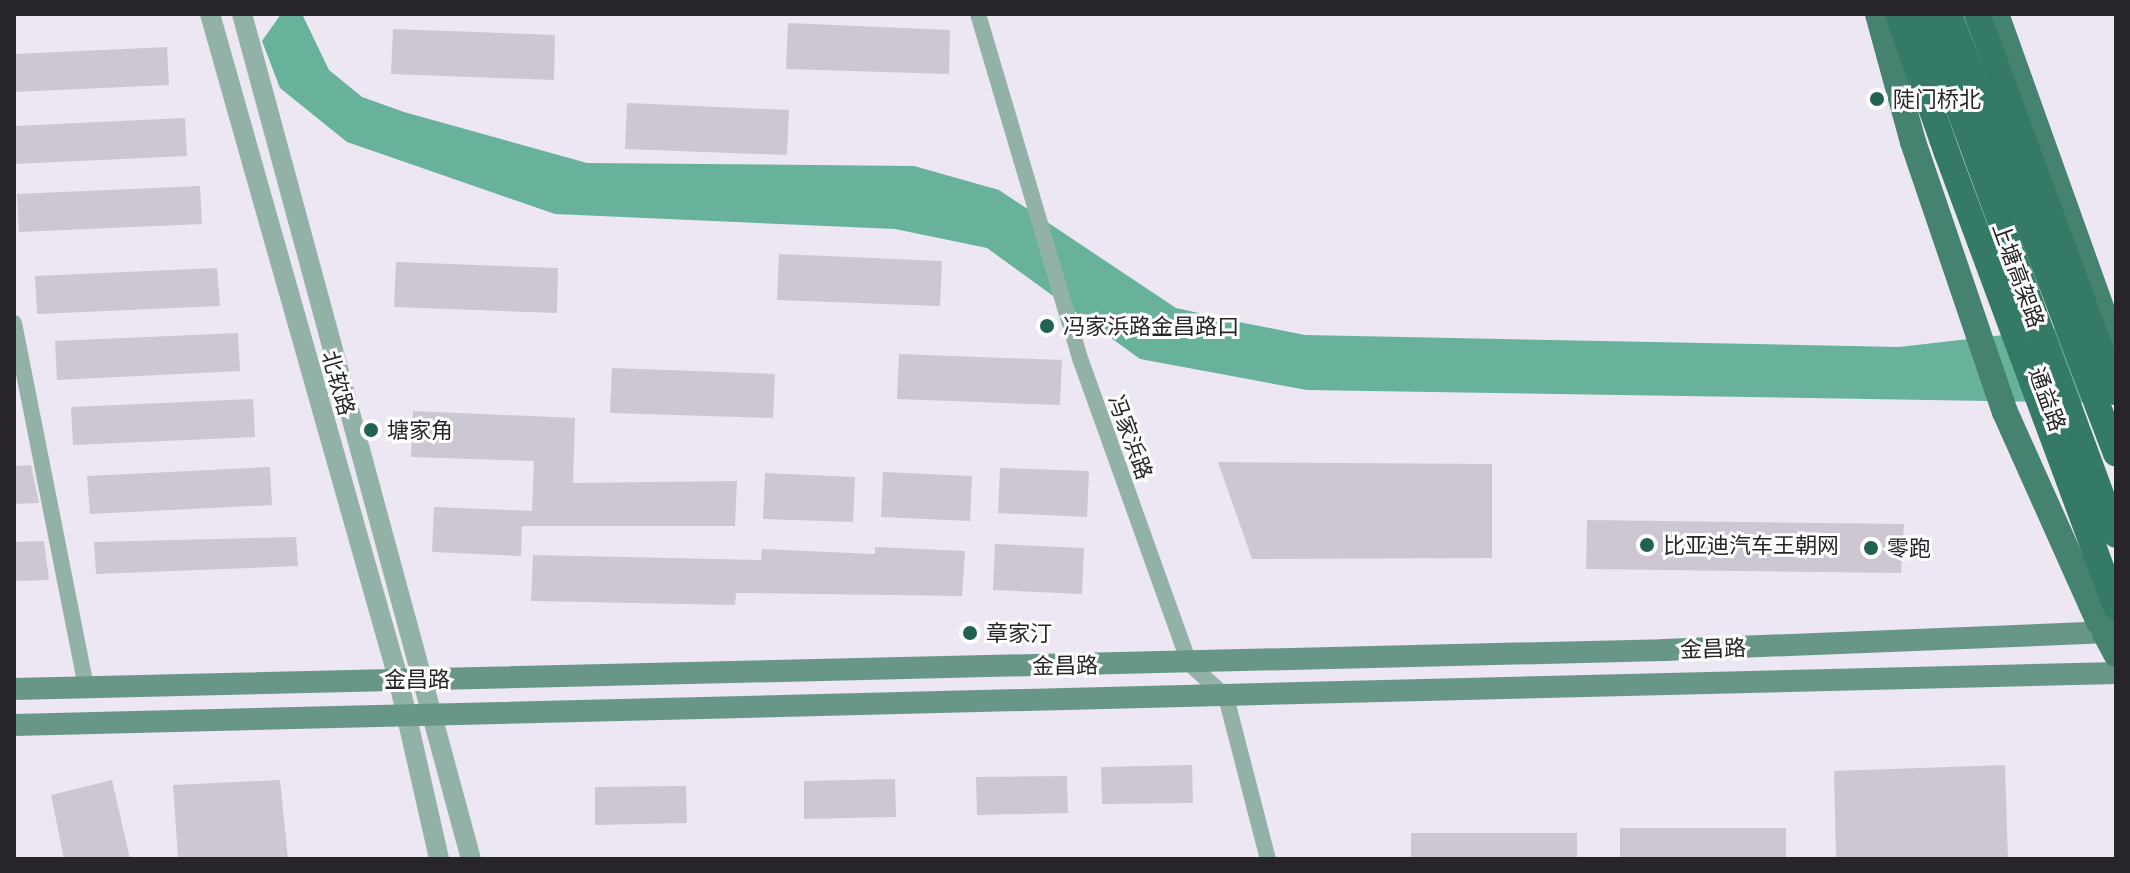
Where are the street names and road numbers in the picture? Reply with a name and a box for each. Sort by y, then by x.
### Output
street label: 上塘高架路 [1988,219,2050,331]
street label: 北软路 [317,348,361,418]
street label: 通益路 [2024,363,2072,435]
street label: 冯家浜路 [1104,391,1158,483]
street label: 金昌路 [1680,634,1746,662]
street label: 金昌路 [1032,651,1098,679]
street label: 金昌路 [384,666,450,692]

